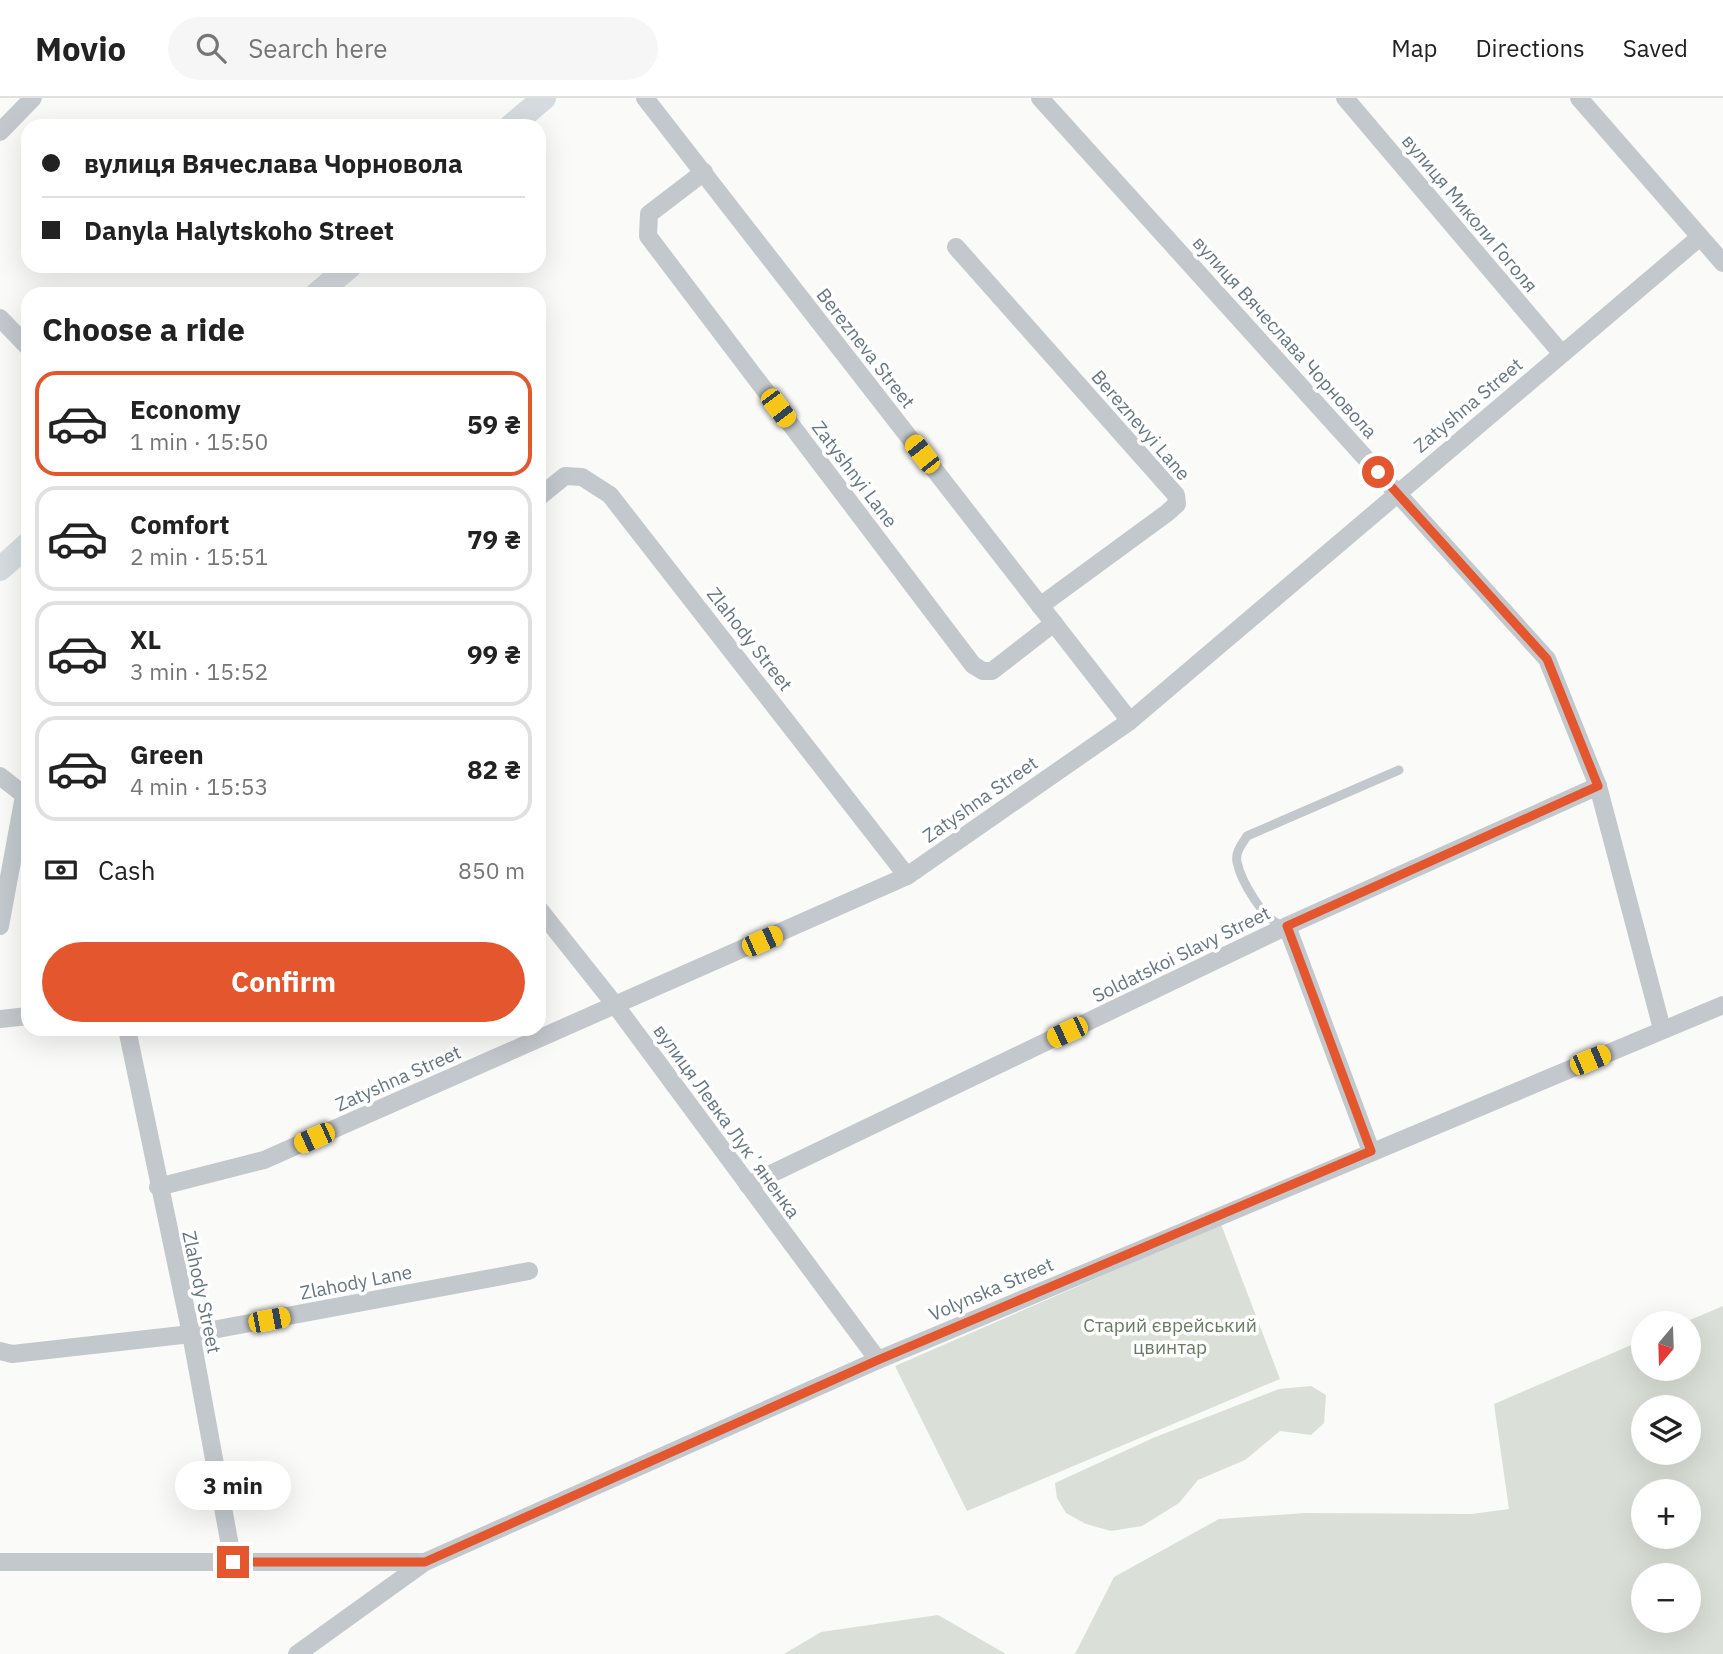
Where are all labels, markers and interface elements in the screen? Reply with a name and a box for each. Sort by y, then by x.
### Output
search box [168,17,658,80]
text: Movio [35,27,126,70]
icon: search [192,29,230,67]
text: Search here [248,31,388,65]
text: Map [1391,32,1437,64]
text: Directions [1475,32,1585,64]
text: Saved [1623,32,1688,64]
street label: вулиця Миколи Гоголя [1397,129,1543,297]
text: вулиця Вячеслава Чорновола [84,146,463,180]
text: Danyla Halytskoho Street [84,213,394,247]
street label: вулиця Вячеслава Чорновола [1188,231,1382,443]
street label: Berezneva Street [812,283,920,413]
text: Choose a ride [42,308,245,350]
street label: Zatyshna Street [1409,352,1527,458]
street label: Bereznevyi Lane [1086,365,1196,485]
car [757,385,800,431]
icon: car [46,392,109,455]
text: Economy [130,392,241,426]
text: 59 ₴ [467,407,521,441]
street label: Zatyshnyi Lane [807,416,903,532]
text: 1 min · 15:50 [130,426,268,456]
car [901,431,944,477]
route start [1362,456,1394,488]
icon: car [46,507,109,570]
text: Comfort [130,507,229,541]
text: 79 ₴ [467,522,521,556]
text: 2 min · 15:51 [130,541,268,571]
street label: Zlahody Street [702,582,798,696]
icon: car [46,622,109,685]
text: XL [130,622,161,656]
text: 99 ₴ [467,637,521,671]
text: 3 min · 15:52 [130,656,268,686]
icon: car [46,737,109,800]
text: Green [130,737,204,771]
street label: Zatyshna Street [918,751,1042,847]
text: 82 ₴ [467,752,521,786]
text: 4 min · 15:53 [130,771,268,801]
icon: cash [42,851,80,889]
text: Cash [98,853,155,887]
text: 850 m [458,855,525,885]
street label: Soldatskoi Slavy Street [1088,900,1274,1008]
car [739,923,786,959]
button: Confirm [42,942,525,1022]
car [1044,1014,1091,1050]
street label: вулиця Левка Лукʼяненка [648,1019,806,1223]
street label: Zatyshna Street [332,1040,464,1116]
car [1567,1042,1614,1078]
car [291,1120,338,1156]
street label: Zlahody Street [177,1228,227,1356]
street label: Volynska Street [925,1252,1057,1326]
street label: Zlahody Lane [298,1259,414,1305]
car [247,1306,292,1334]
north arrow [1631,1311,1701,1381]
map controls [1631,1311,1701,1633]
park label: Старий єврейський цвинтар [1083,1313,1257,1359]
button: layers [1631,1395,1701,1465]
callout: 3 min [175,1460,291,1510]
text: 3 min [203,1470,263,1500]
button: + [1631,1479,1701,1549]
route end [217,1546,249,1578]
button: − [1631,1563,1701,1633]

